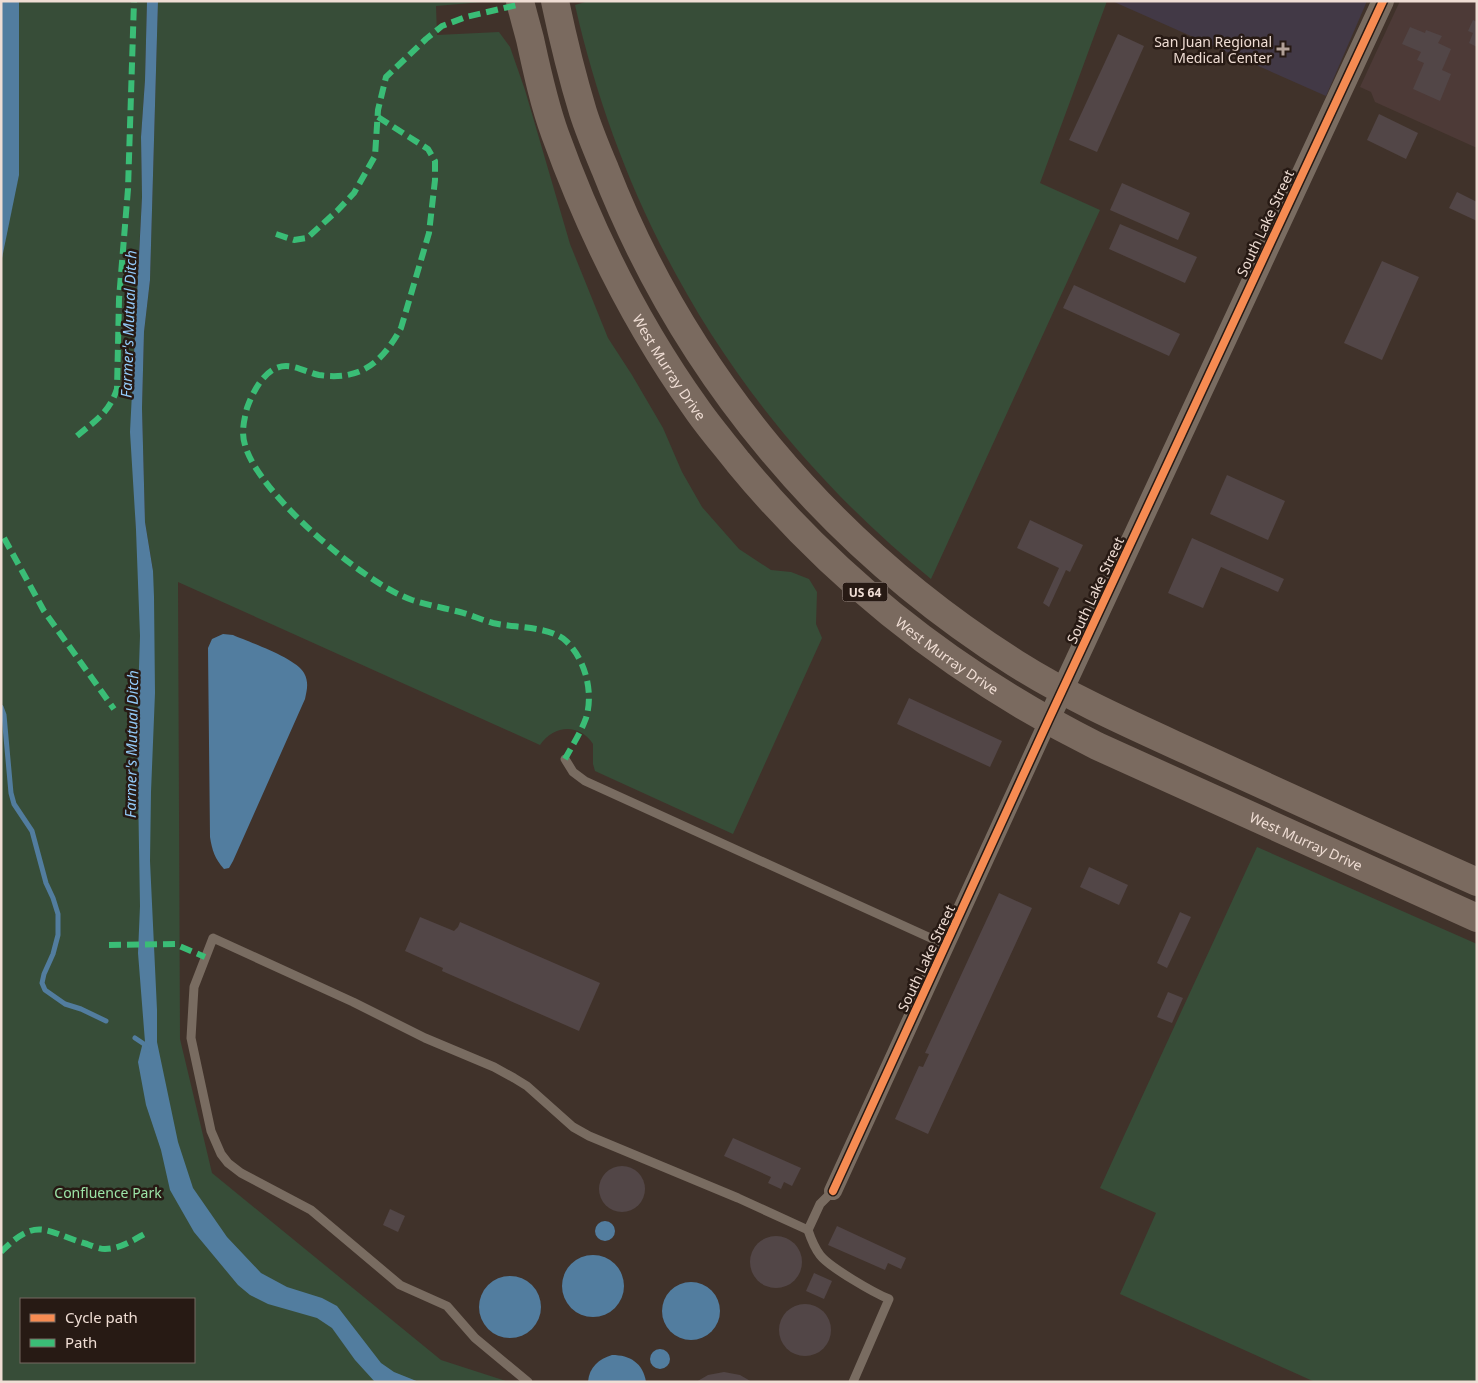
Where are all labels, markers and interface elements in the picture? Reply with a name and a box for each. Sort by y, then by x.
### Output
place label: San Juan Regional Medical Center [1154,32,1272,67]
marker: San Juan Regional Medical Center [1276,42,1290,56]
street label: South Lake Street [1232,167,1298,279]
water label: Farmer's Mutual Ditch [115,250,141,398]
street label: West Murray Drive [629,311,711,424]
street label: South Lake Street [1062,534,1128,646]
road number: US 64 [842,582,888,602]
street label: West Murray Drive [892,612,1003,698]
water label: Farmer's Mutual Ditch [120,670,142,818]
street label: West Murray Drive [1247,807,1366,875]
street label: South Lake Street [893,902,959,1014]
park label: Confluence Park [54,1183,162,1202]
legend [20,1298,195,1363]
text: Cycle path [65,1307,138,1327]
text: Path [65,1332,97,1352]

